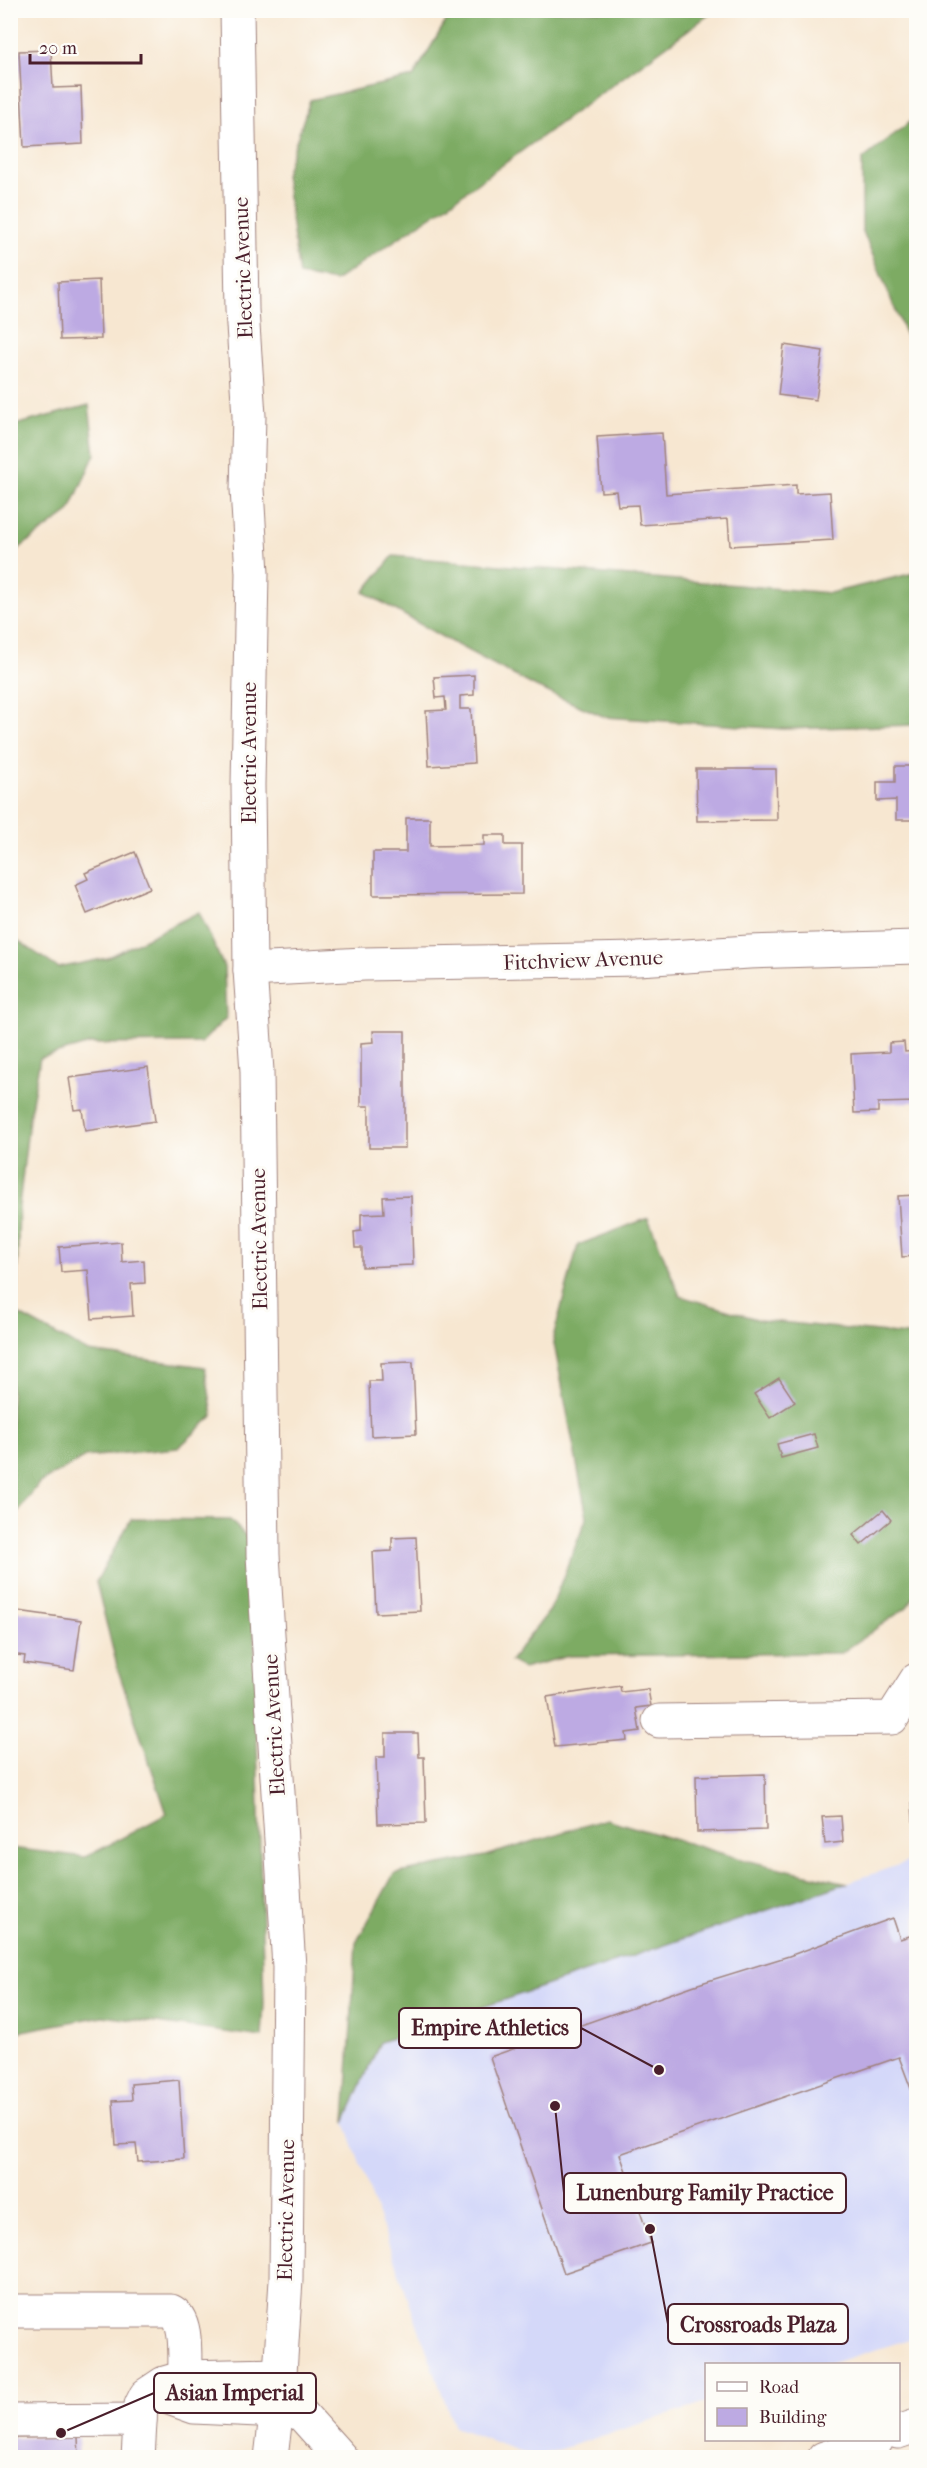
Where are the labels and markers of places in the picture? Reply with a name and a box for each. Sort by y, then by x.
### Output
callout: Empire Athletics [399,2008,581,2048]
callout: Lunenburg Family Practice [564,2173,846,2213]
callout: Crossroads Plaza [668,2304,848,2344]
callout: Asian Imperial [154,2373,316,2413]

